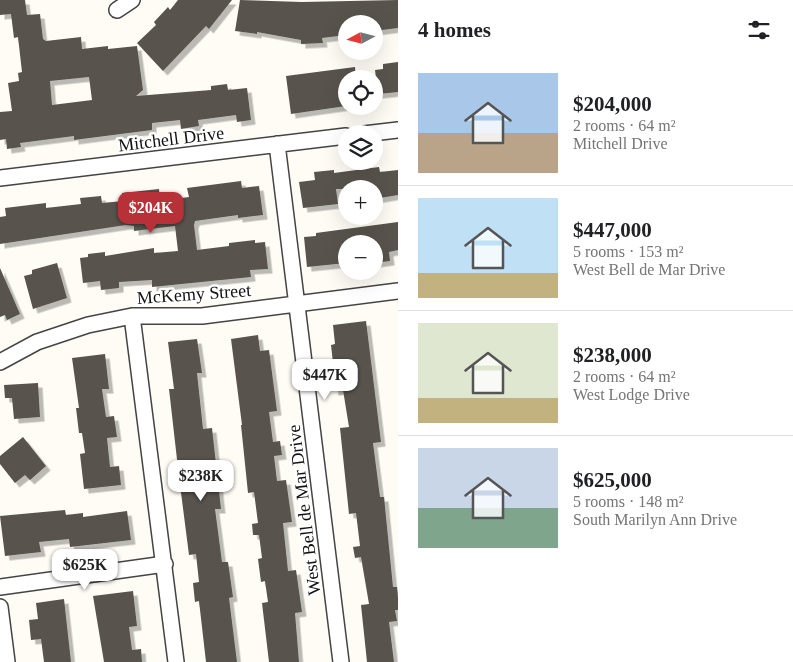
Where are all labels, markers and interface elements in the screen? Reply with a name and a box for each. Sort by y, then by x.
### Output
north arrow [338,15,382,60]
map controls [338,15,383,280]
icon: filters [745,16,773,44]
text: 4 homes [418,18,491,42]
button: locate [338,70,383,115]
text: $204,000 [573,92,652,116]
icon: home [458,93,518,153]
text: 2 rooms · 64 m² [573,117,676,134]
street label: Mitchell Drive [117,123,225,155]
button: layers [338,125,383,170]
text: Mitchell Drive [573,135,668,152]
button: + [338,180,383,225]
pin: $204K [116,192,186,234]
text: $204K [129,199,173,216]
icon: home [458,218,518,278]
text: $447,000 [573,218,652,242]
button: − [338,235,383,280]
text: 5 rooms · 153 m² [573,243,684,260]
text: West Bell de Mar Drive [573,261,725,278]
street label: McKemy Street [136,280,252,308]
icon: home [458,343,518,403]
text: $238,000 [573,343,652,367]
pin: $447K [290,358,360,401]
text: $447K [303,366,347,383]
text: 2 rooms · 64 m² [573,368,676,385]
text: West Lodge Drive [573,386,690,403]
street label: West Bell de Mar Drive [284,424,324,596]
pin: $238K [166,460,236,502]
text: $238K [179,467,223,484]
icon: home [458,468,518,528]
text: $625,000 [573,468,652,492]
text: 5 rooms · 148 m² [573,493,684,510]
text: South Marilyn Ann Drive [573,511,737,528]
pin: $625K [50,548,120,591]
text: $625K [63,556,107,573]

